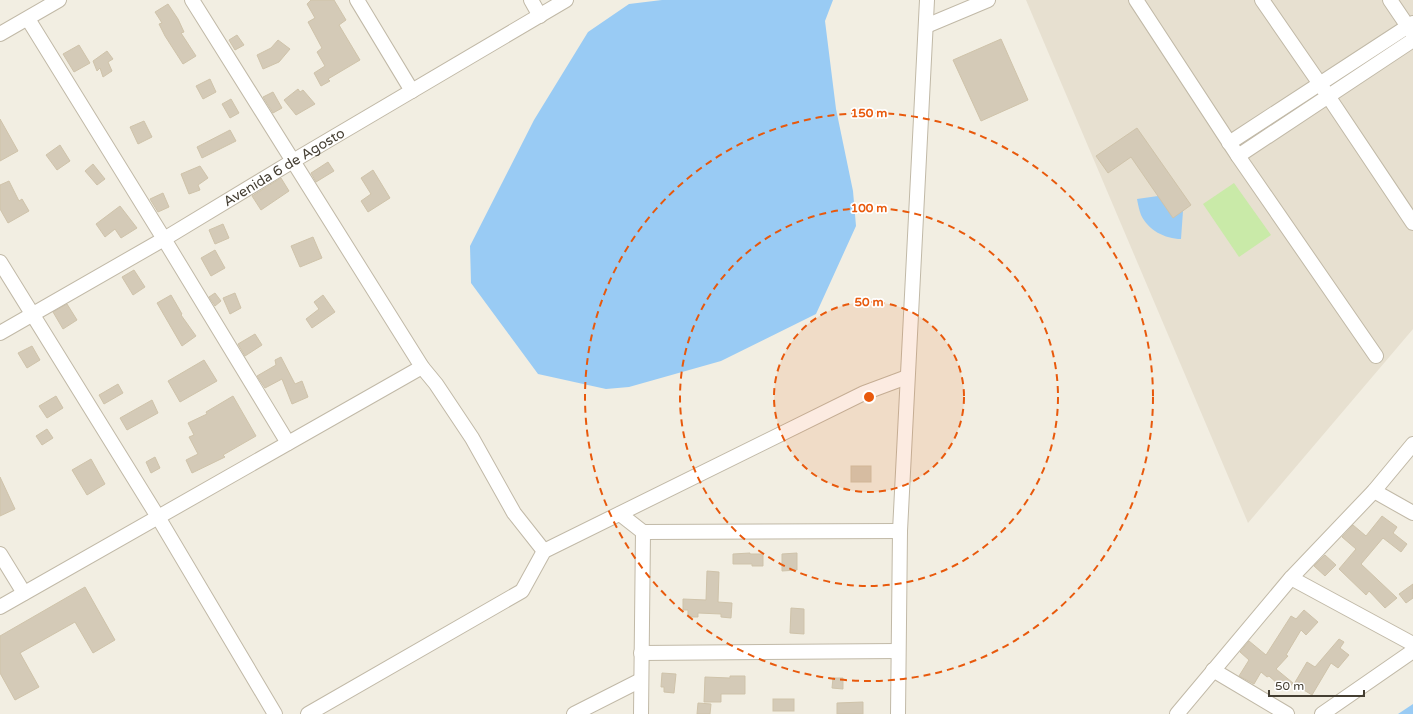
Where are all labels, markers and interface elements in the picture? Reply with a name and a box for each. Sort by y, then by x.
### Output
text: 150 m [851,106,887,120]
street label: Avenida 6 de Agosto [220,124,348,210]
text: 100 m [851,201,887,215]
text: 50 m [854,295,884,309]
centre of rings [862,390,876,404]
scale bar [1269,672,1364,698]
text: 50 m [1275,679,1304,693]

